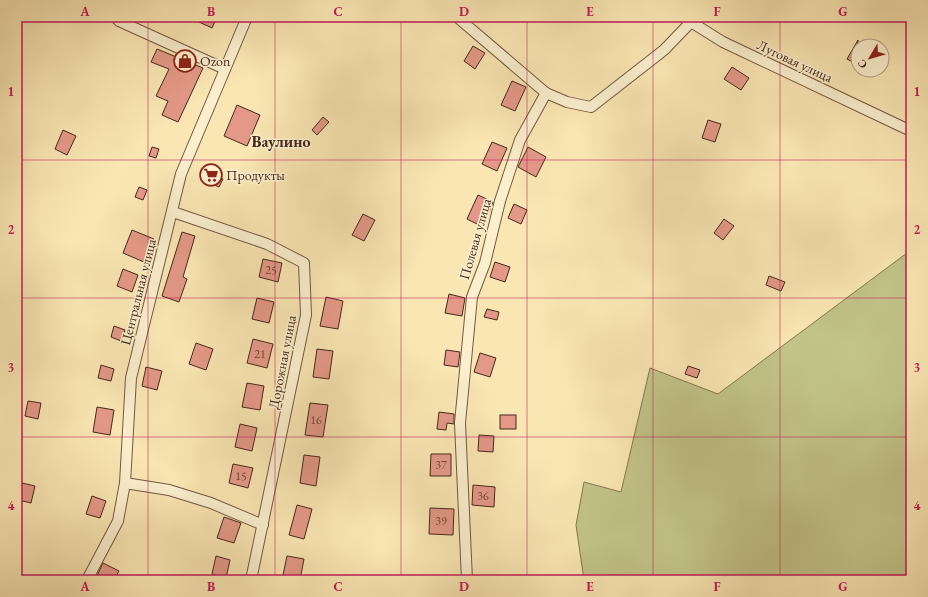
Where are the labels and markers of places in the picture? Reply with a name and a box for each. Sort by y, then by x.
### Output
shop icon: Ozon [172,48,198,74]
place label: Ozon [200,52,231,70]
supermarket icon: Продукты [198,162,224,188]
place label: Продукты [226,166,285,184]

